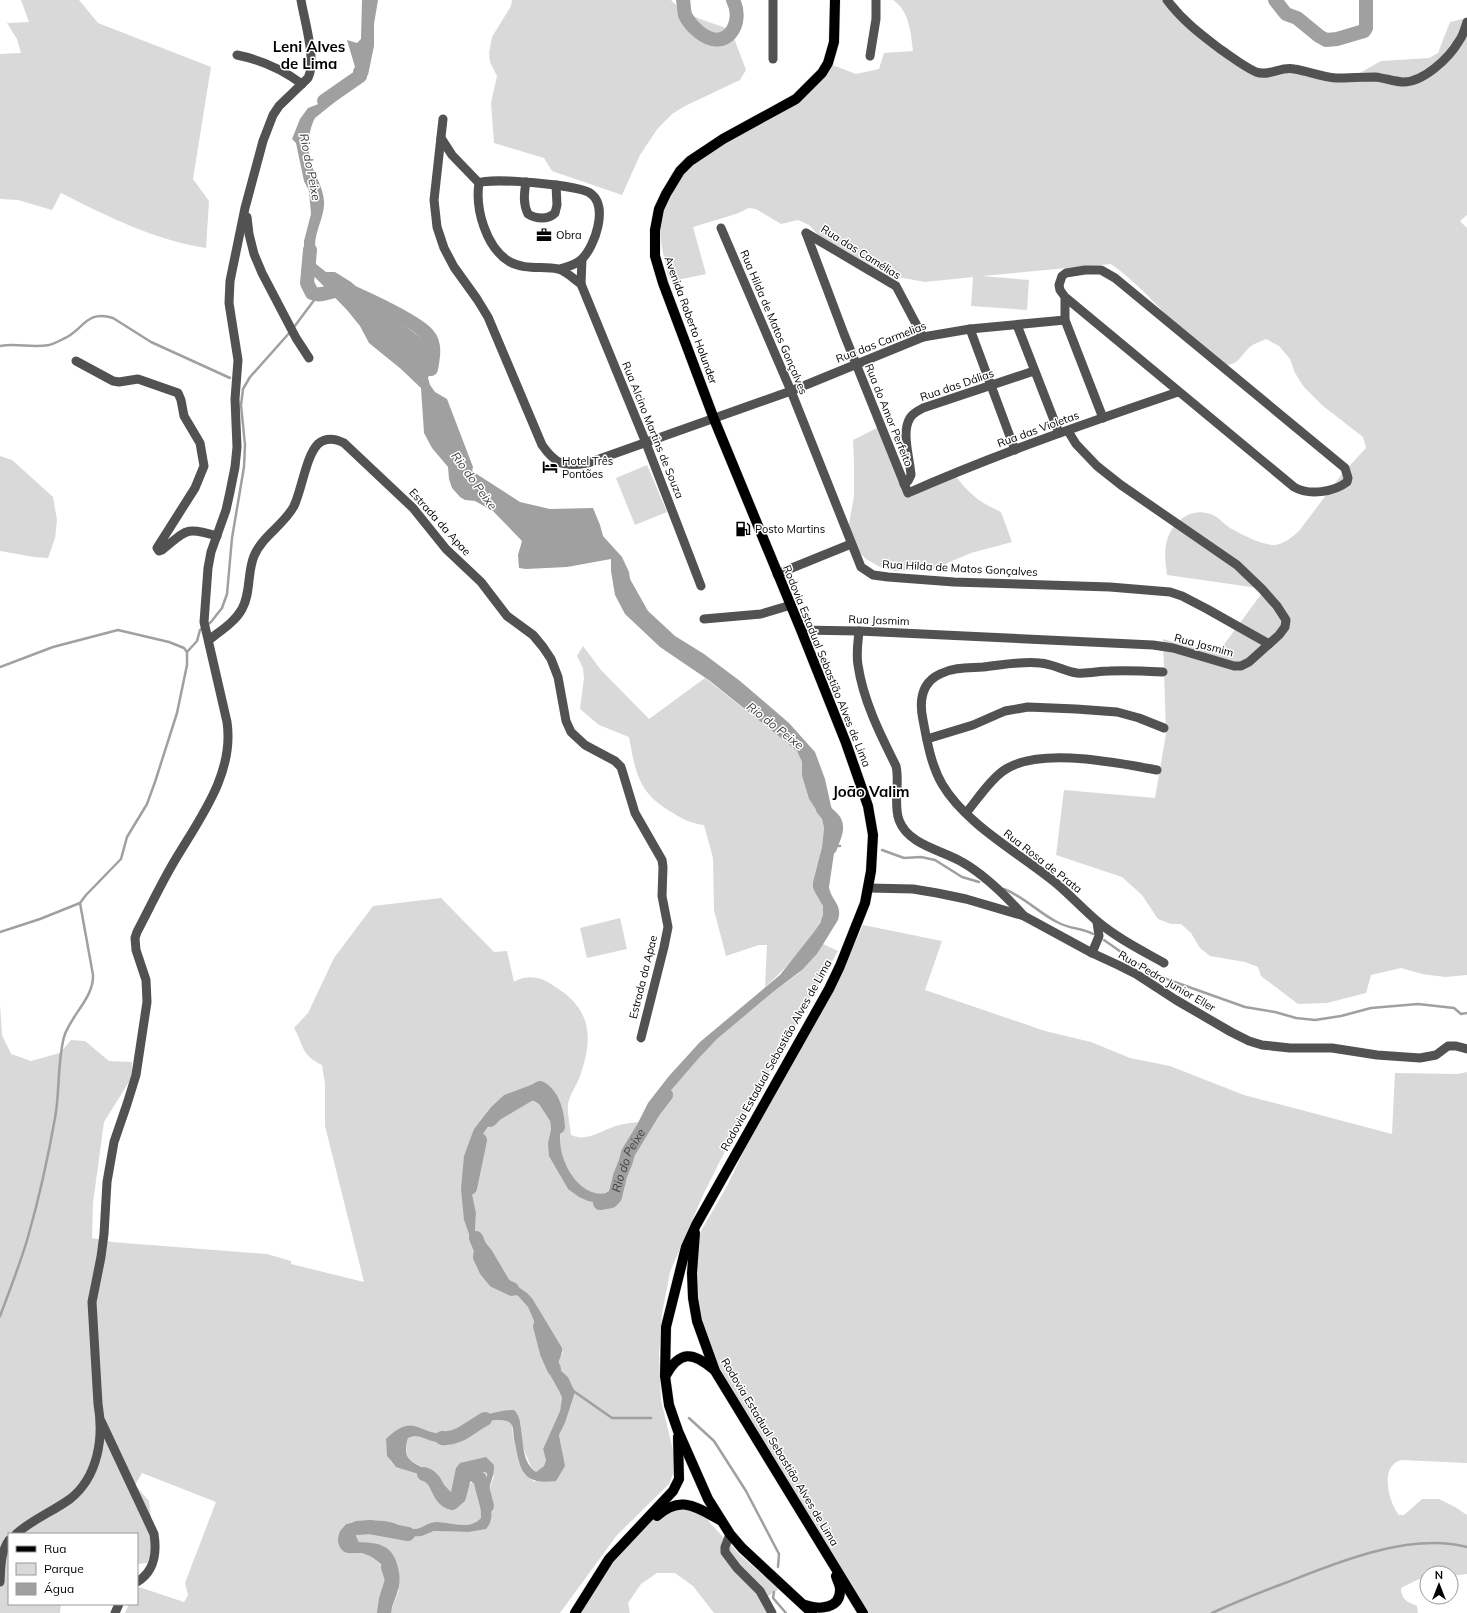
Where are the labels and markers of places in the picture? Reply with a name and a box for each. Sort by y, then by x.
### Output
office icon: Obra [535,226,553,244]
place label: Obra [556,228,582,242]
place label: Hotel Três Pontões [562,454,613,481]
hotel icon: Hotel Três Pontões [541,458,559,476]
fuel station icon: Posto Martins [734,520,752,538]
place label: Posto Martins [755,522,825,536]

